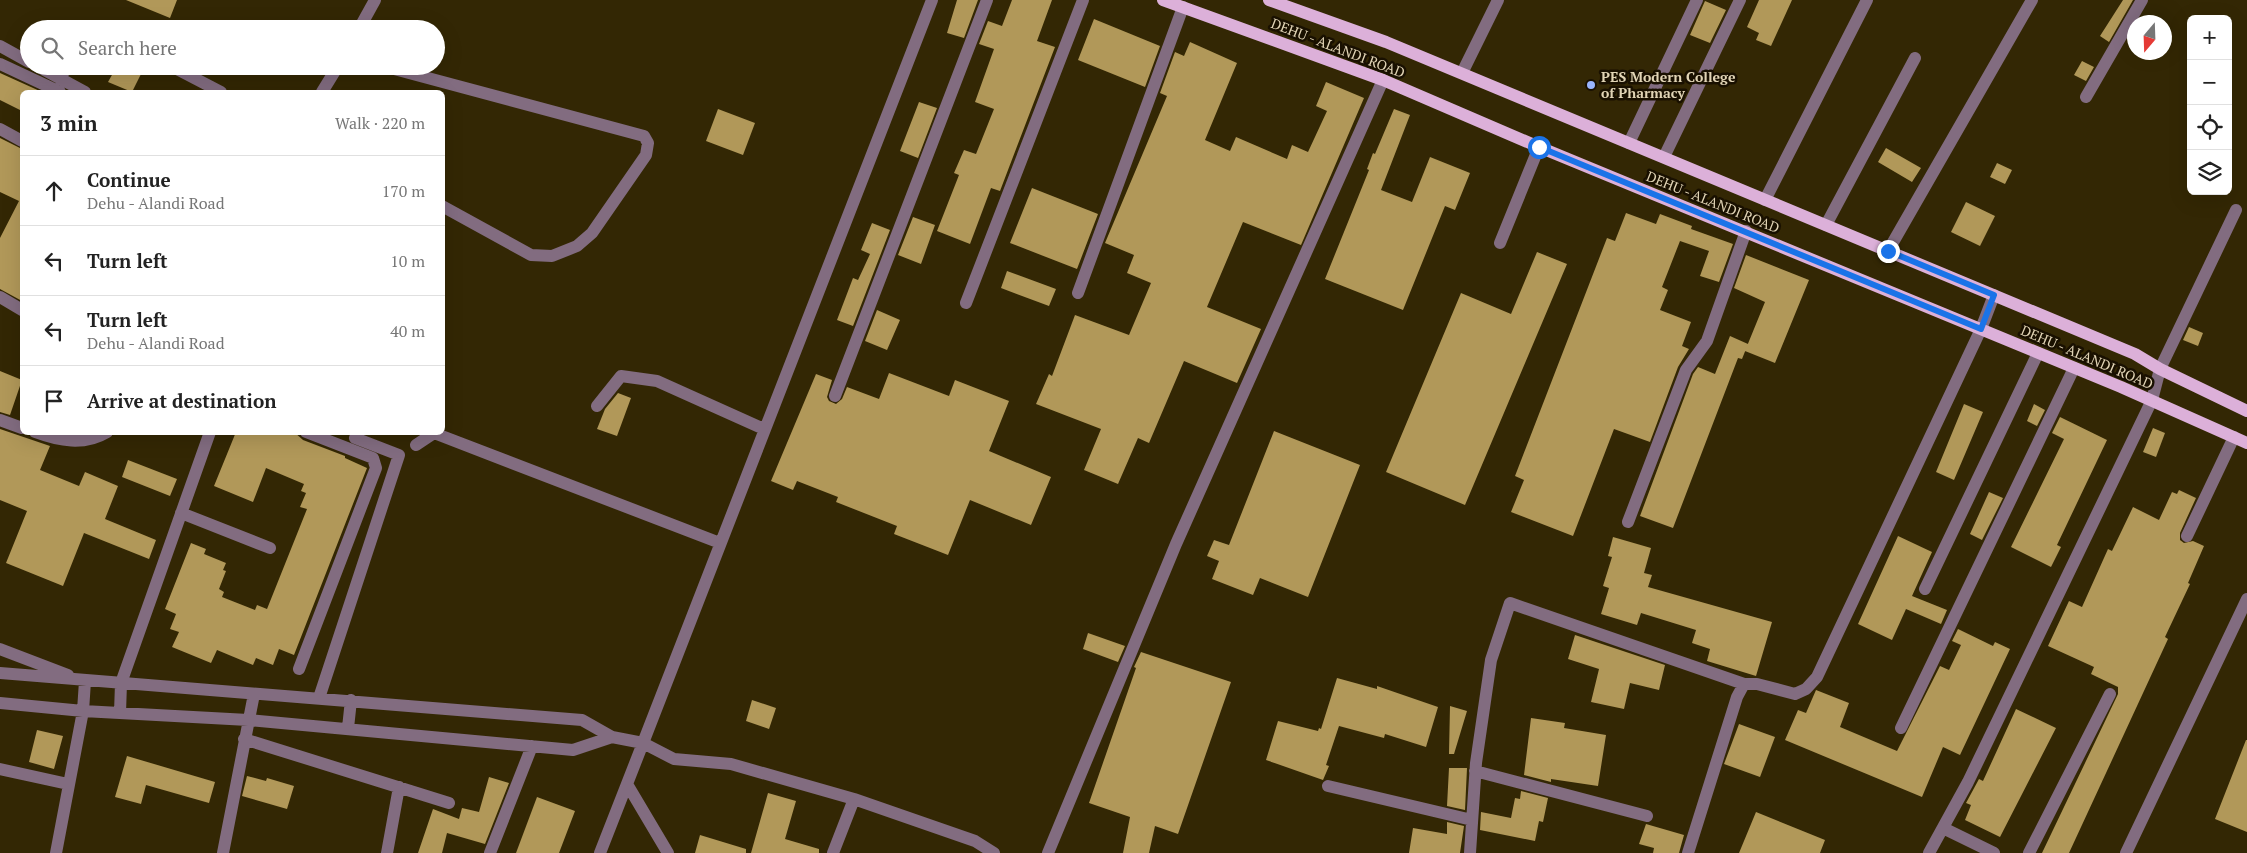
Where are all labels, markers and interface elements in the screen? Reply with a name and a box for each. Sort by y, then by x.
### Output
street label: DEHU - ALANDI ROAD [1269,13,1408,82]
north arrow [2127,15,2172,60]
map controls [2187,15,2232,195]
button: + [2187,15,2232,60]
search box [20,20,445,75]
icon: search [38,34,66,62]
text: Search here [78,35,177,60]
button: − [2187,60,2232,105]
place label: PES Modern College of Pharmacy [1601,67,1736,102]
marker: PES Modern College of Pharmacy [1585,79,1597,91]
button: locate [2187,105,2232,150]
text: 3 min [40,109,97,137]
text: Walk · 220 m [335,112,425,134]
route start [1528,136,1551,159]
button: layers [2187,150,2232,195]
street label: DEHU - ALANDI ROAD [1644,166,1783,237]
text: Continue [87,167,171,192]
icon: ahead [40,177,68,205]
text: 170 m [382,180,425,202]
text: Dehu - Alandi Road [87,192,225,214]
route end [1877,240,1900,263]
icon: left [40,247,68,275]
text: Turn left [87,248,168,273]
text: 10 m [390,250,425,272]
text: Turn left [87,307,168,332]
icon: left [40,317,68,345]
text: 40 m [390,320,425,342]
street label: DEHU - ALANDI ROAD [2018,320,2156,393]
text: Dehu - Alandi Road [87,332,225,354]
icon: arrive [40,387,68,415]
text: Arrive at destination [87,388,276,413]

